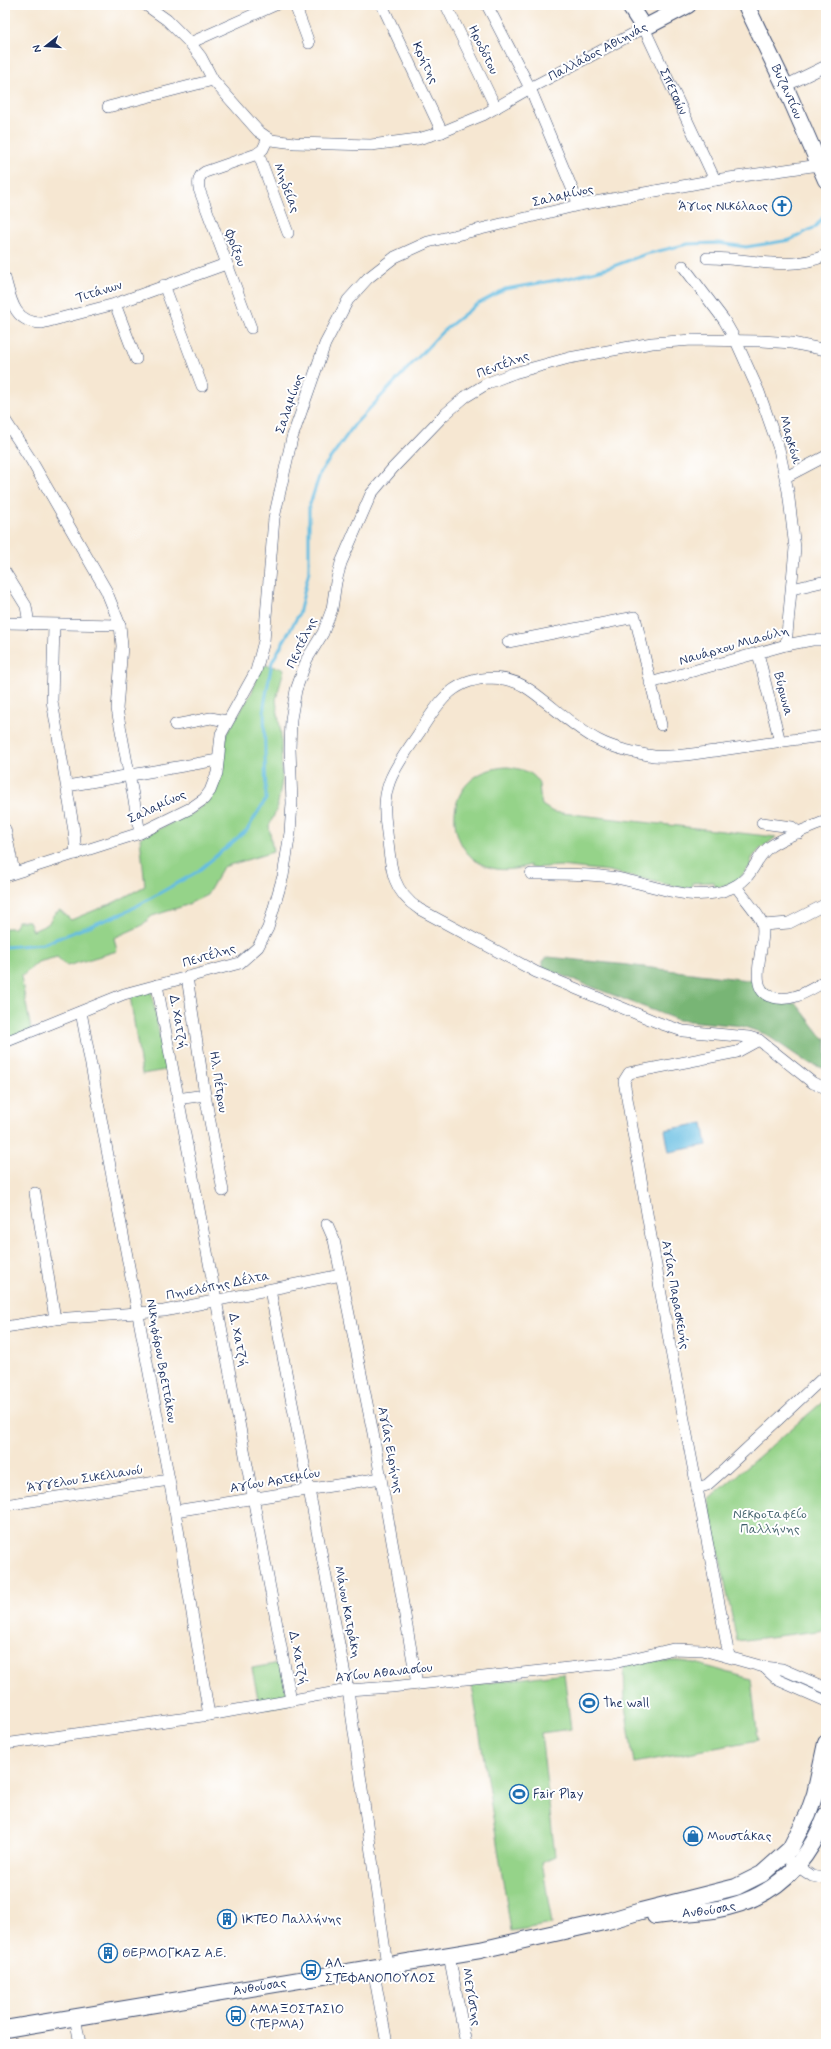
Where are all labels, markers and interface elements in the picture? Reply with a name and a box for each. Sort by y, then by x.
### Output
street label: Παλλάδος Αθιηνάς [545,19,651,85]
street label: Ηροδότου [464,23,502,78]
north arrow [26,26,66,66]
street label: Κρήτης [408,39,442,87]
text: N [30,43,45,54]
street label: Βυζαντίου [767,62,807,122]
street label: Σπετσών [655,65,692,118]
street label: Μηδείας [269,161,303,216]
street label: Σαλαμίνος [531,181,595,211]
church icon: Άγιος Νικόλαος [771,195,793,217]
place label: Άγιος Νικόλαος [678,198,768,215]
street label: Φρίξου [220,226,250,269]
street label: Τιτάνων [74,277,125,307]
street label: Πεντέλης [475,347,532,383]
street label: Σαλαμίνος [272,372,308,436]
street label: Μαρκόνι [775,414,805,466]
street label: Πεντέλης [283,614,321,671]
street label: Ναυάρχου Μιαούλη [677,622,791,670]
street label: Βύρωνα [769,670,797,718]
street label: Σαλαμίνος [125,786,189,828]
street label: Πεντέλης [180,940,238,972]
street label: Δ. Χατζή [165,994,191,1050]
street label: Ηλ. Πέτρου [205,1050,231,1114]
street label: Αγίας Παρασκευής [657,1239,693,1351]
street label: Πηνελόπης Δέλτα [165,1268,271,1304]
street label: Νικηφόρου Βρεττάκου [142,1298,180,1424]
street label: Δ. Χατζή [224,1312,252,1368]
street label: Αγίας Ειρήνης [373,1405,407,1495]
street label: Άγγελου Σικελιανού [26,1461,144,1497]
street label: Αγίου Αρτεμίου [229,1465,321,1497]
park label: Νεκροταφείο Παλλήνης [733,1506,807,1538]
street label: Μάνου Κατράκη [330,1564,364,1660]
street label: Δ. Χατζή [284,1630,312,1686]
street label: Αγίου Αθανασίου [335,1659,434,1687]
sports icon: The wall [578,1692,600,1714]
place label: The wall [603,1695,649,1712]
sports icon: Fair Play [508,1783,530,1805]
place label: Fair Play [533,1786,584,1803]
shop icon: Μουστάκας [682,1825,704,1847]
place label: Μουστάκας [707,1828,772,1845]
street label: Ανθούσας [681,1897,738,1922]
building icon: ΙΚΤΕΟ Παλλήνης [216,1908,238,1930]
place label: ΙΚΤΕΟ Παλλήνης [241,1911,342,1928]
building icon: ΘΕΡΜΟΓΚΑΖ Α.Ε. [97,1942,119,1964]
place label: ΘΕΡΜΟΓΚΑΖ Α.Ε. [122,1945,226,1962]
place label: ΑΛ. ΣΤΕΦΑΝΟΠΟΥΛΟΣ [325,1955,436,1987]
bus stop icon: ΑΛ. ΣΤΕΦΑΝΟΠΟΥΛΟΣ [300,1959,322,1981]
street label: Μεγίστης [458,1967,485,2028]
street label: Ανθούσας [232,1974,288,1999]
place label: ΑΜΑΞΟΣΤΑΣΙΟ (ΤΕΡΜΑ) [250,2001,344,2033]
bus stop icon: ΑΜΑΞΟΣΤΑΣΙΟ (ΤΕΡΜΑ) [225,2005,247,2027]

